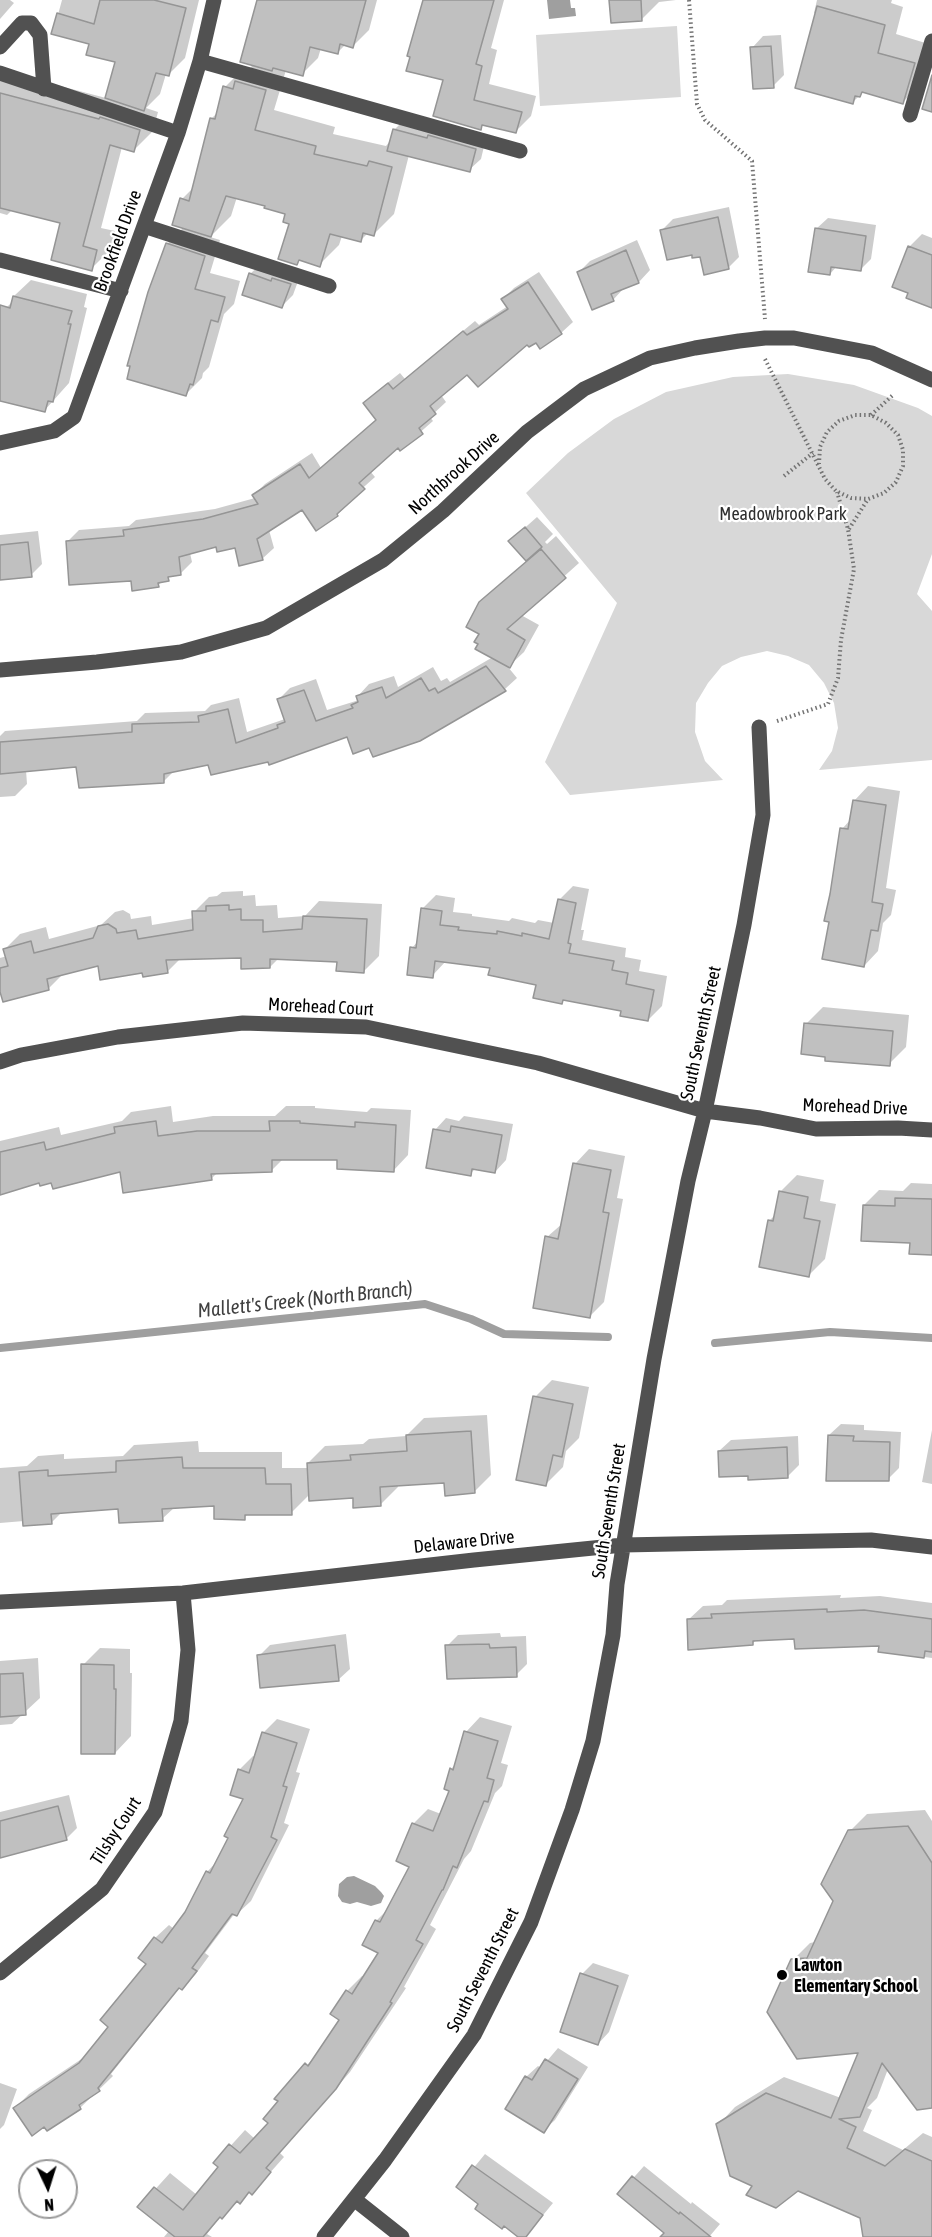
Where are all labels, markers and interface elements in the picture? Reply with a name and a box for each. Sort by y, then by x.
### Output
street label: Brookfield Drive [90,187,146,295]
street label: Northbrook Drive [404,427,504,519]
park label: Meadowbrook Park [719,503,847,525]
street label: South Seventh Street [676,964,726,1102]
street label: Morehead Court [268,993,374,1021]
street label: Morehead Drive [802,1094,908,1120]
water label: Mallett's Creek (North Branch) [196,1277,414,1323]
street label: South Seventh Street [588,1442,630,1580]
street label: Delaware Drive [413,1526,515,1558]
street label: Tilsby Court [86,1793,146,1869]
street label: South Seventh Street [442,1904,524,2036]
place label: Lawton Elementary School [794,1954,918,1996]
marker: Lawton Elementary School [775,1968,789,1982]
north arrow [18,2159,78,2219]
text: N [44,2196,54,2214]

